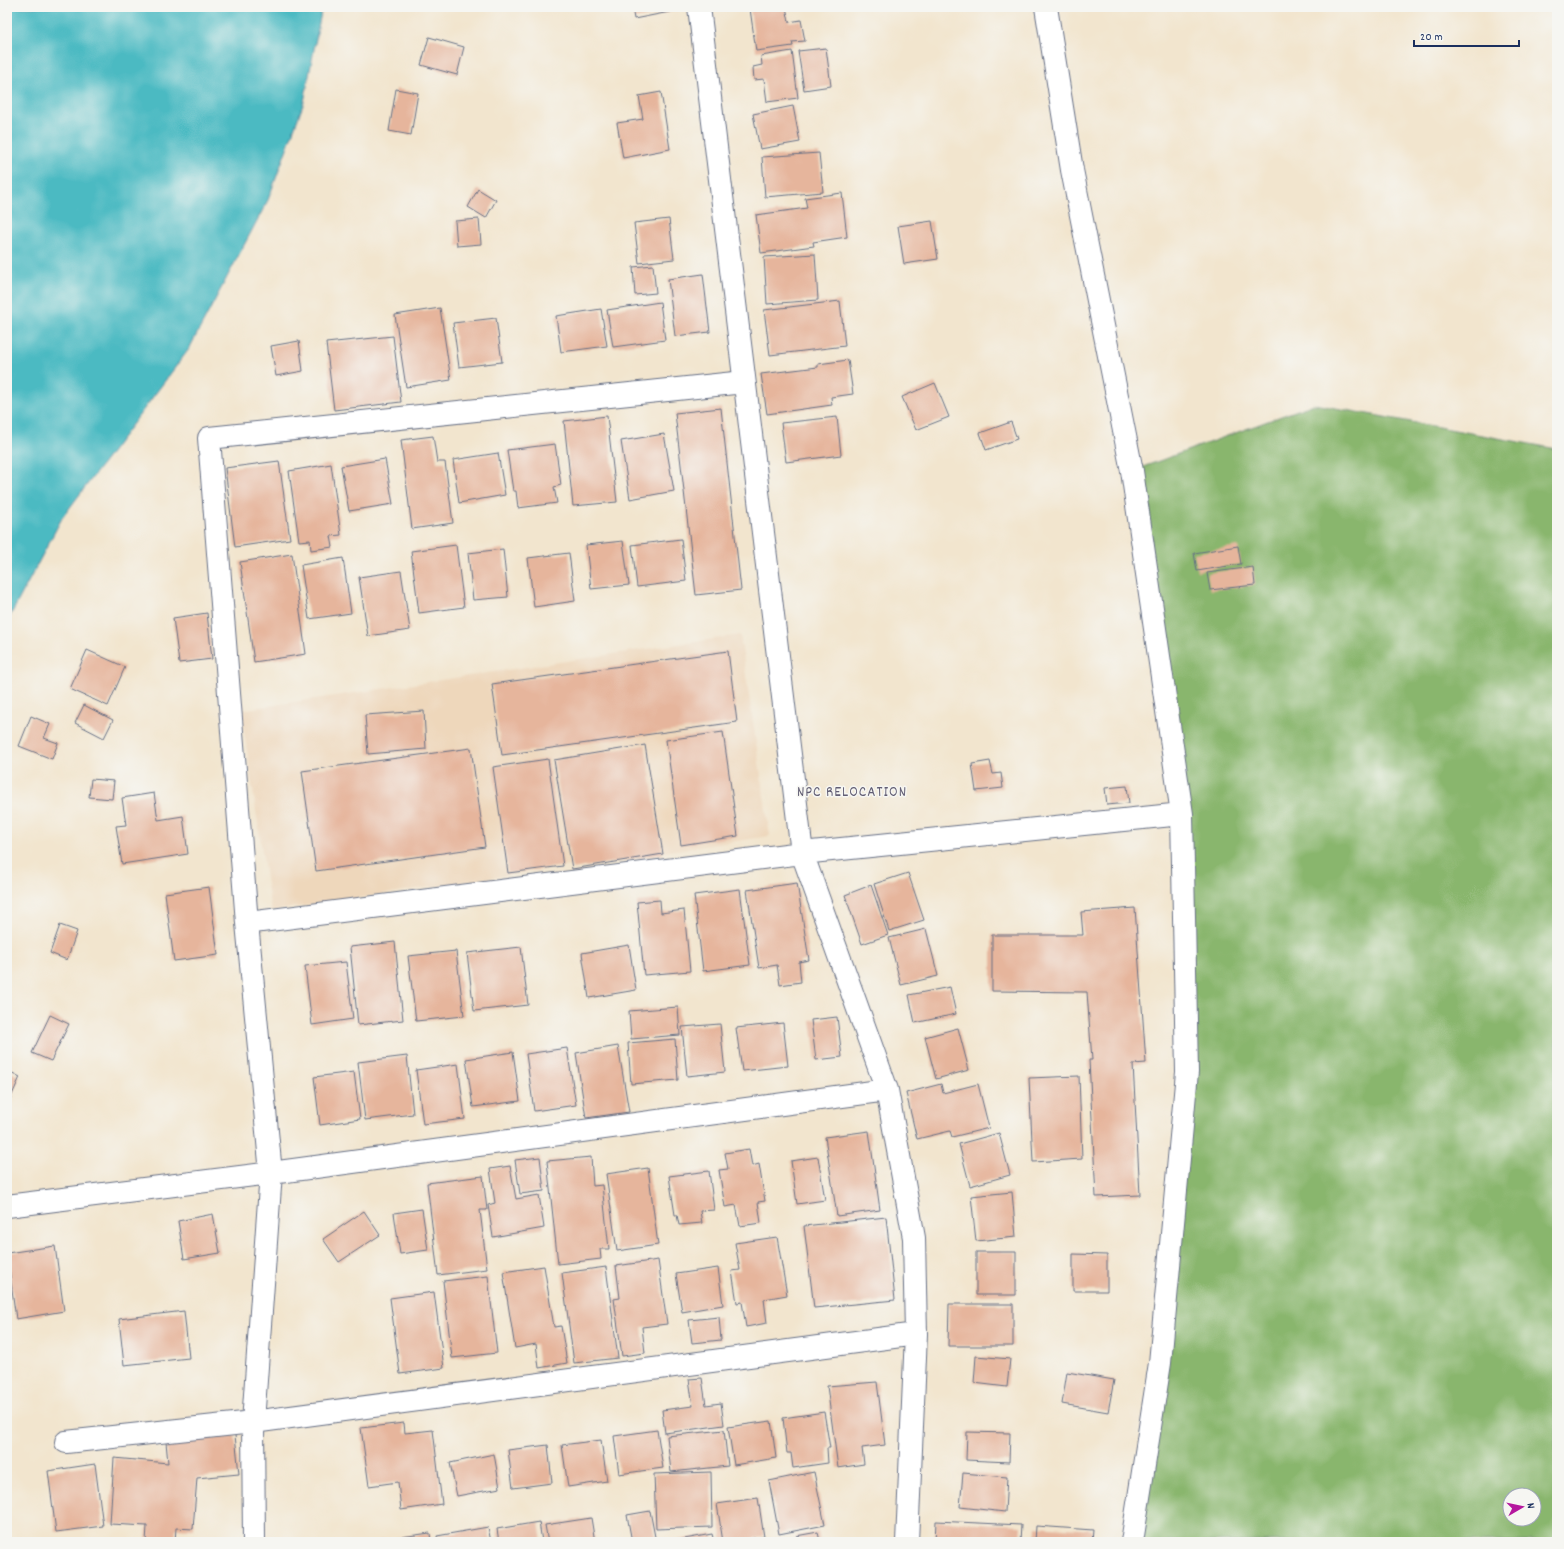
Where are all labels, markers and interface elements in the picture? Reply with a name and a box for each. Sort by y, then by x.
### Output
scale bar [1414,22,1519,48]
text: 20 m [1420,29,1443,46]
district label: NPC RELOCATION [797,782,907,804]
north arrow [1502,1487,1542,1527]
text: N [1522,1502,1538,1510]

